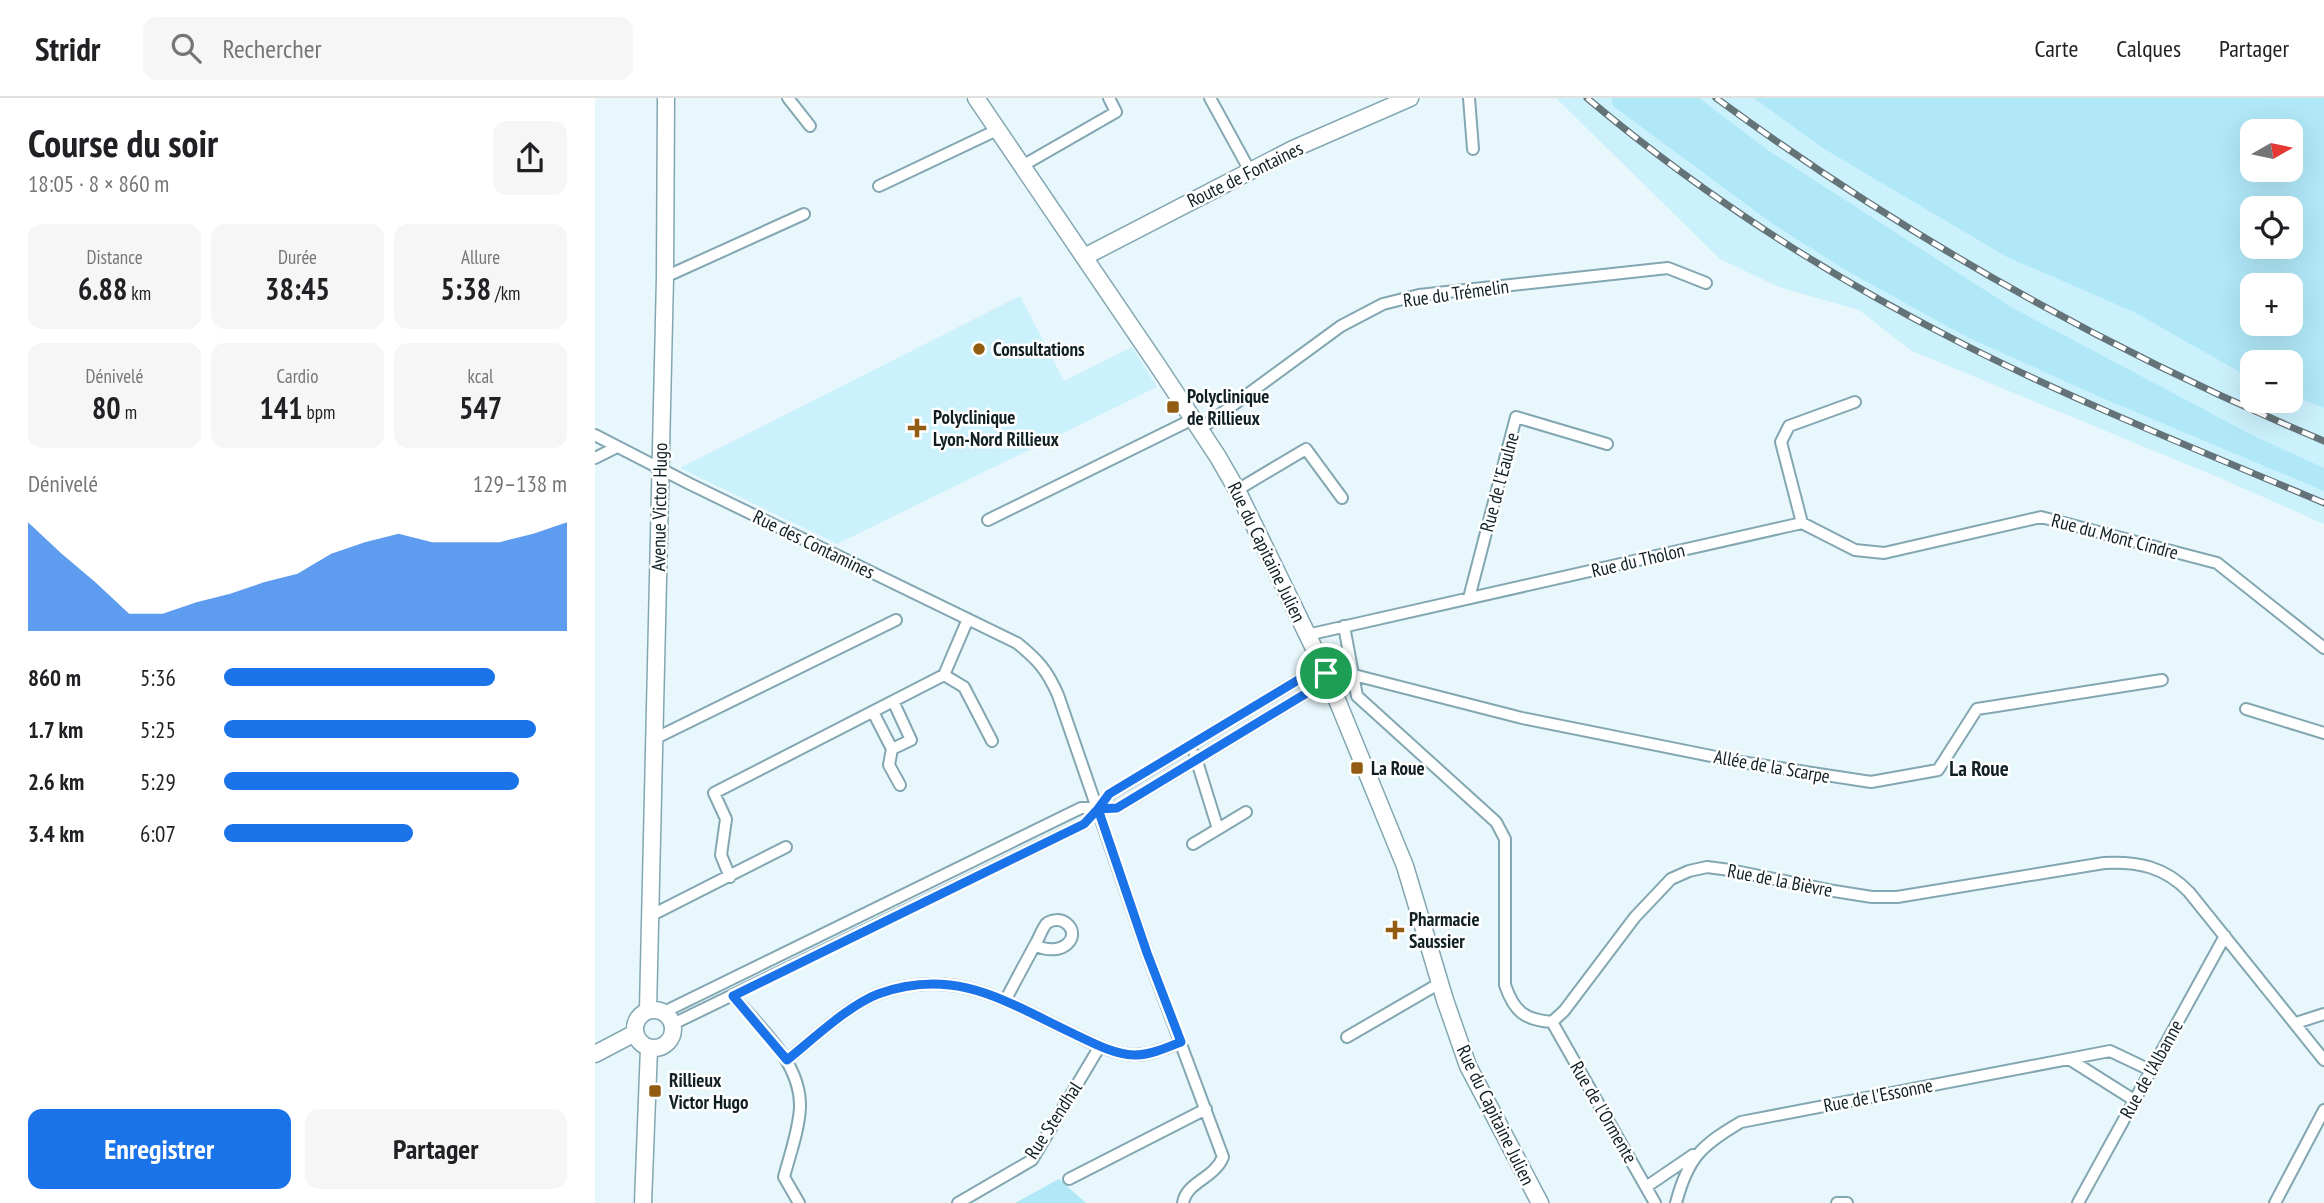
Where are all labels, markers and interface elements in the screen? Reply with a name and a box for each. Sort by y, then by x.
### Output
search box [143,17,633,80]
text: Stridr [35,27,101,70]
icon: search [167,29,205,67]
text: Rechercher [223,32,322,65]
text: Carte [2035,33,2078,64]
text: Calques [2116,33,2181,64]
text: Partager [2219,33,2289,64]
text: Course du soir [28,118,218,167]
north arrow [2240,119,2303,182]
map controls [2240,119,2303,413]
button: share [493,121,567,195]
street label: Route de Fontaines [1183,136,1307,212]
text: 18:05 · 8 × 860 m [28,169,169,198]
button: locate [2240,196,2303,259]
text: Distance [87,245,142,269]
text: Durée [278,245,317,269]
text: Allure [461,245,500,269]
text: 6.88 [78,269,127,308]
text: 38:45 [265,269,330,308]
text: 5:38 [441,269,491,308]
button: + [2240,273,2303,336]
street label: Rue du Trémelin [1402,274,1510,312]
text: km [127,281,151,305]
text: /km [491,281,520,305]
place label: Consultations [993,337,1085,361]
marker: Consultations [971,341,987,357]
button: − [2240,350,2303,413]
text: Dénivelé [86,364,143,388]
text: Cardio [277,364,318,388]
text: kcal [468,364,493,388]
place label: Polyclinique de Rillieux [1187,384,1269,430]
text: 80 [92,388,121,427]
text: 141 [260,388,303,427]
text: 547 [459,388,502,427]
marker: Polyclinique de Rillieux [1165,399,1181,415]
text: m [121,400,137,424]
text: bpm [303,400,335,424]
place label: Polyclinique Lyon-Nord Rillieux [933,405,1059,451]
marker: Polyclinique Lyon-Nord Rillieux [907,418,927,438]
street label: Rue de l'Eaulne [1474,430,1524,534]
street label: Avenue Victor Hugo [646,442,672,572]
text: Dénivelé [28,469,98,498]
text: 129–138 m [473,469,567,498]
street label: Rue du Capitaine Julien [1223,478,1311,626]
street label: Rue des Contamines [749,504,879,584]
street label: Rue du Mont Cindre [2049,508,2181,564]
street label: Rue du Tholon [1589,538,1687,582]
pin [1296,643,1356,703]
icon: arrive [1307,654,1345,692]
text: 860 m [28,663,81,692]
text: 5:36 [140,663,176,692]
text: 1.7 km [28,715,83,744]
text: 5:25 [140,715,176,744]
street label: Allée de la Scarpe [1712,744,1832,788]
district label: La Roue [1949,755,2009,782]
place label: La Roue [1371,756,1425,780]
marker: La Roue [1349,760,1365,776]
text: 2.6 km [28,767,84,796]
text: 5:29 [140,767,176,796]
text: 3.4 km [28,819,84,848]
text: 6:07 [140,819,176,848]
street label: Rue de la Bièvre [1725,858,1835,902]
place label: Pharmacie Saussier [1409,907,1480,953]
marker: Pharmacie Saussier [1387,922,1403,938]
street label: Rue de l'Albanne [2114,1015,2188,1123]
street label: Rue du Capitaine Julien [1452,1041,1540,1189]
street label: Rue de l'Ormente [1565,1057,1643,1167]
place label: Rillieux Victor Hugo [668,1068,748,1114]
street label: Rue de l'Essonne [1821,1073,1935,1117]
street label: Rue Stendhal [1019,1076,1087,1163]
marker: Rillieux Victor Hugo [647,1083,663,1099]
button: Enregistrer [28,1109,291,1189]
button: Partager [305,1109,567,1189]

